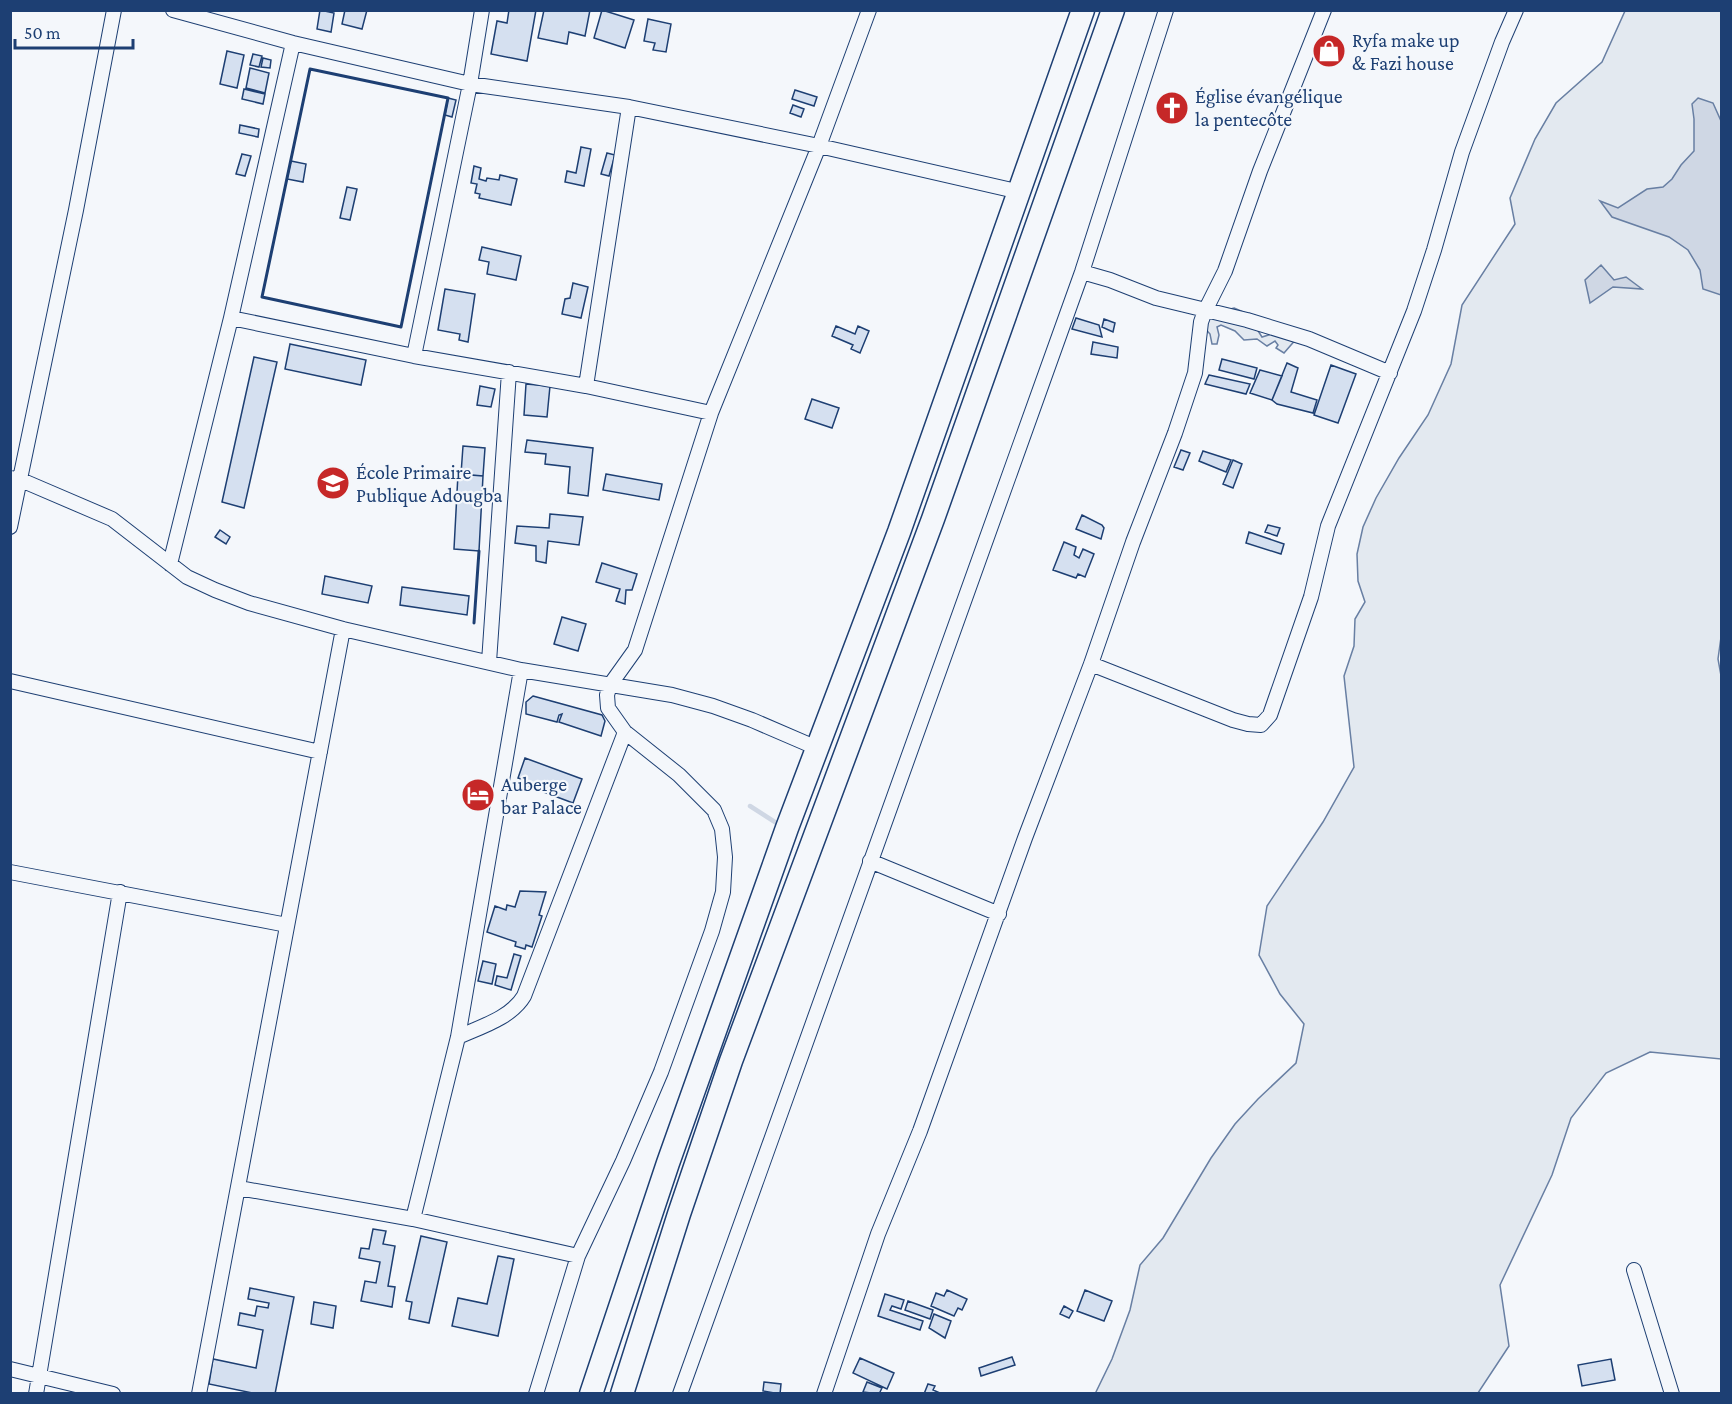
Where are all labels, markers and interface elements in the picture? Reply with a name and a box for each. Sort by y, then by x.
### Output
scale bar [15,12,134,50]
text: 50 m [24,23,61,43]
place label: Ryfa make up & Fazi house [1352,29,1459,74]
shop icon: Ryfa make up & Fazi house [1311,33,1347,69]
place label: Église évangélique la pentecôte [1195,85,1343,131]
church icon: Église évangélique la pentecôte [1154,90,1190,126]
place label: École Primaire Publique Adougba [356,461,502,507]
school or university icon: École Primaire Publique Adougba [315,465,351,501]
place label: Auberge bar Palace [501,773,582,818]
hotel icon: Auberge bar Palace [460,777,496,813]

